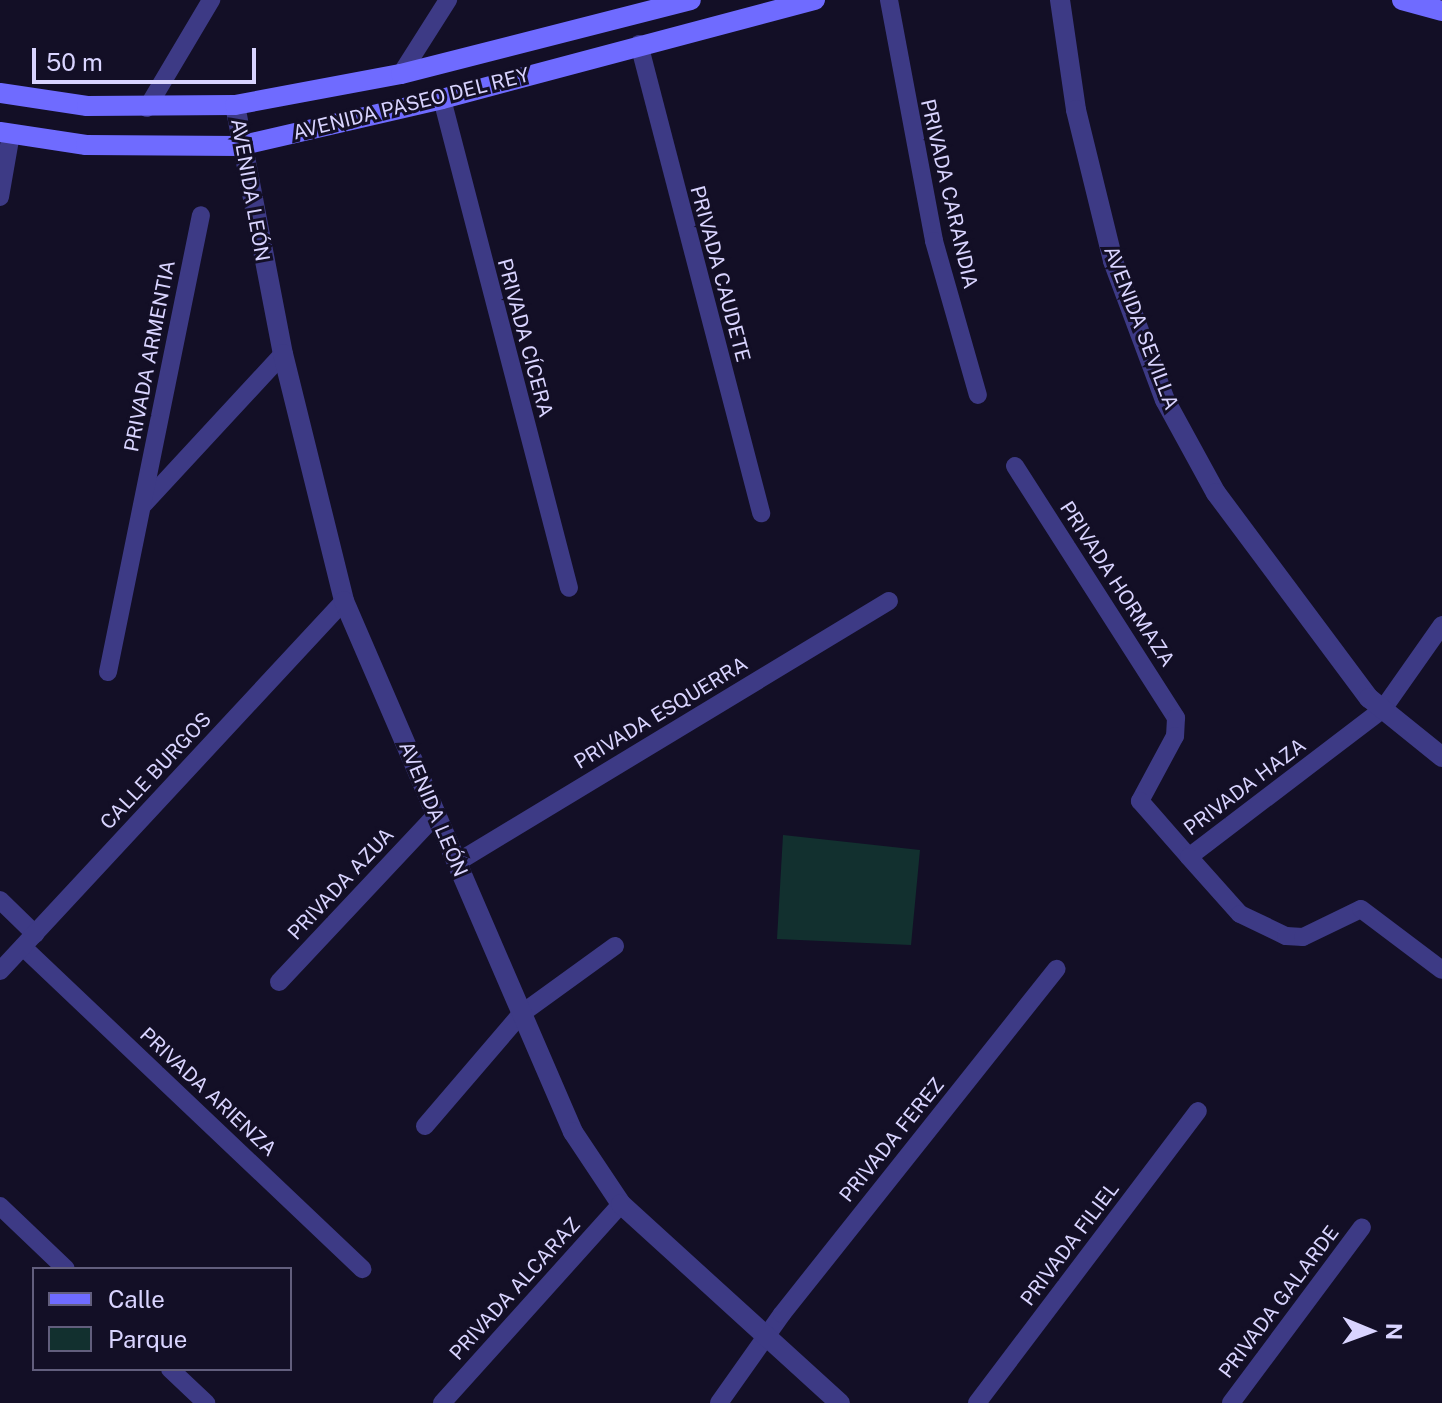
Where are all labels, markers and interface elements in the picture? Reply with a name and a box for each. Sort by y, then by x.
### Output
scale bar [36,32,260,82]
text: 50 m [46,48,103,76]
street label: AVENIDA PASEO DEL REY [290,63,532,145]
street label: PRIVADA CARANDIA [915,97,983,291]
street label: AVENIDA LEÓN [226,117,274,263]
street label: PRIVADA CAUDETE [685,183,755,365]
street label: AVENIDA SEVILLA [1099,243,1183,413]
street label: PRIVADA CÍCERA [492,256,558,420]
street label: PRIVADA ARMENTIA [120,258,180,454]
street label: PRIVADA HORMAZA [1055,497,1179,671]
street label: PRIVADA ESQUERRA [570,652,752,774]
street label: CALLE BURGOS [96,707,216,835]
street label: PRIVADA HAZA [1179,733,1311,841]
street label: AVENIDA LEÓN [394,738,472,880]
street label: PRIVADA AZUA [283,823,399,945]
street label: PRIVADA ARIENZA [135,1023,281,1161]
street label: PRIVADA FEREZ [835,1073,949,1207]
street label: PRIVADA FILIEL [1016,1177,1124,1311]
street label: PRIVADA ALCARAZ [445,1213,585,1365]
street label: PRIVADA GALARDE [1214,1221,1344,1383]
legend [32,1267,292,1371]
text: Calle [108,1285,165,1313]
north arrow [1330,1291,1410,1371]
text: N [1381,1323,1407,1340]
text: Parque [108,1325,187,1353]

